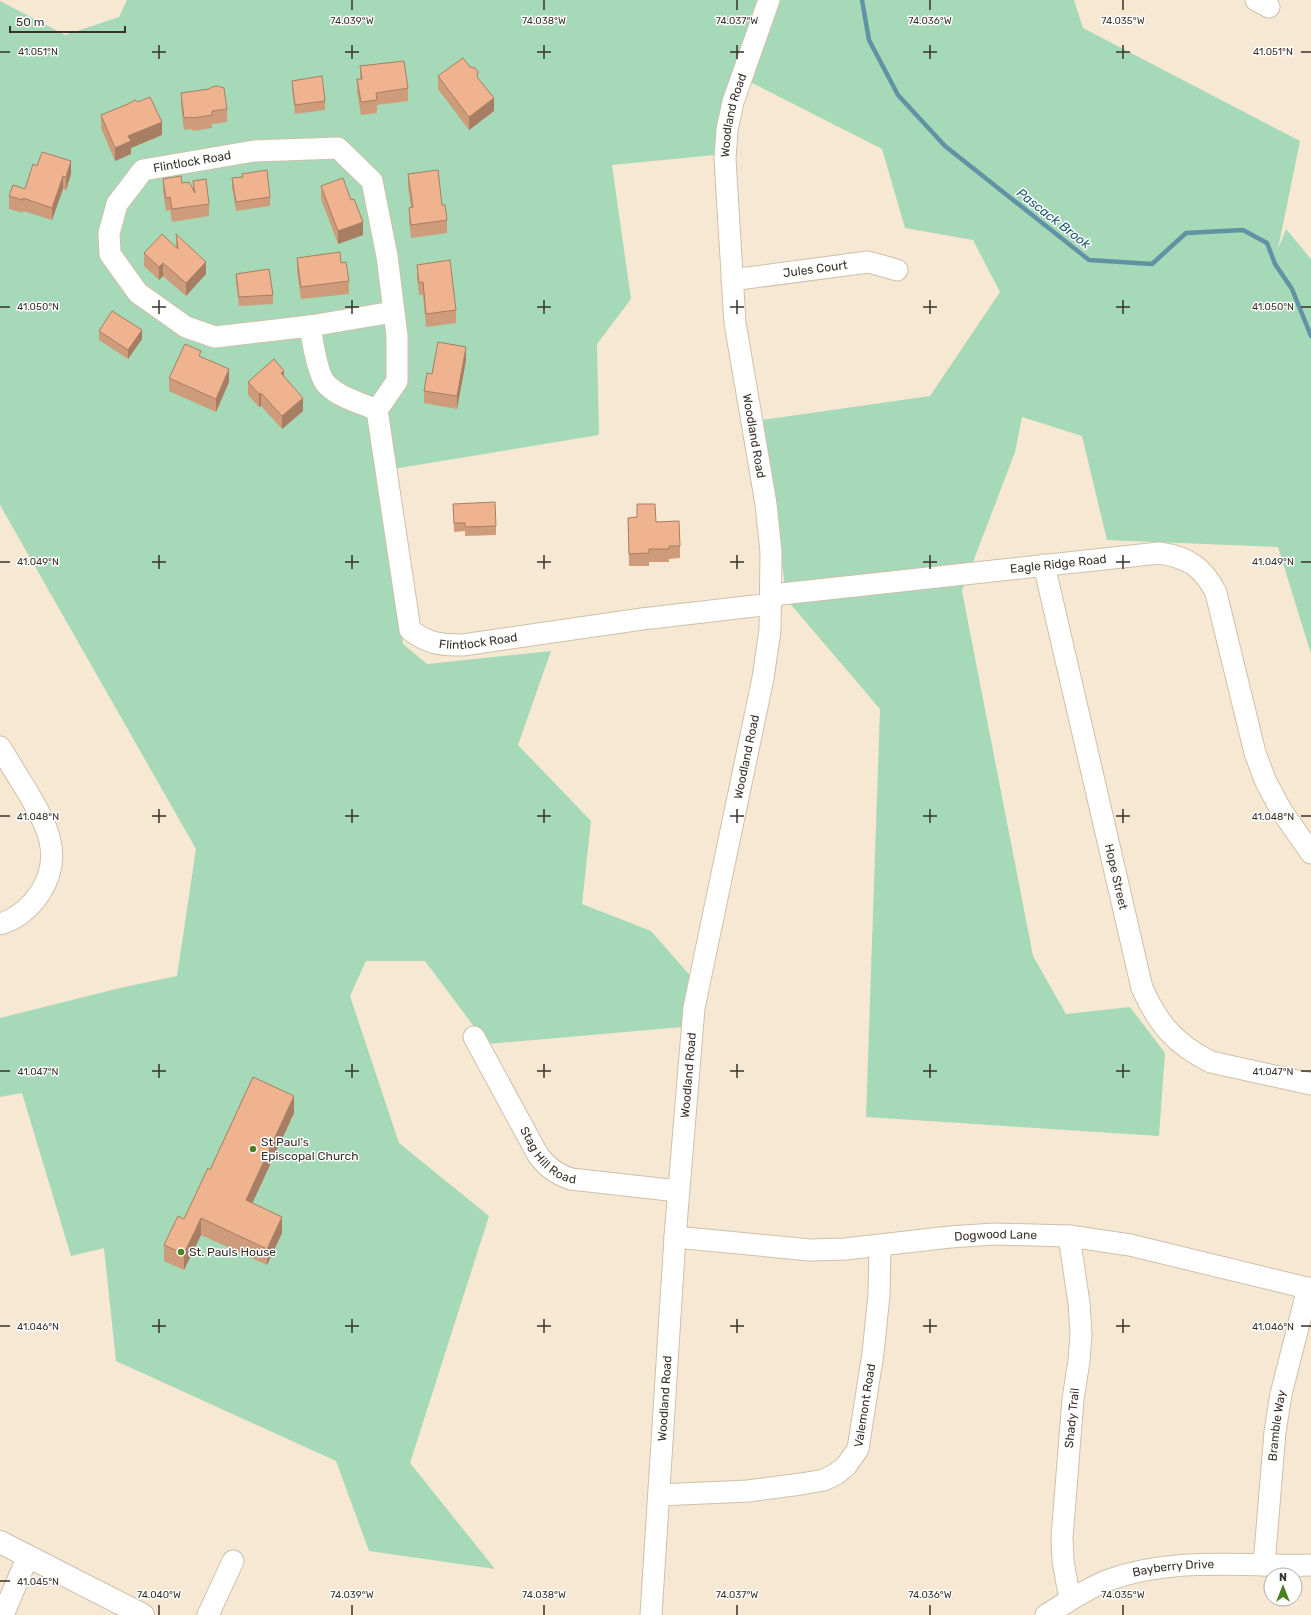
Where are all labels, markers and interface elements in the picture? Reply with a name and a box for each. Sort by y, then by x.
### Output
scale bar [10,8,125,34]
text: 50 m [16,15,44,29]
text: 74.039°W [330,15,374,27]
text: 74.038°W [522,15,566,27]
text: 74.037°W [716,15,758,27]
text: 74.036°W [908,15,952,27]
text: 74.035°W [1101,15,1145,27]
text: 41.051°N [18,46,58,58]
text: 41.051°N [1253,46,1293,58]
street label: Woodland Road [718,72,749,158]
street label: Flintlock Road [152,148,232,175]
water label: Pascack Brook [1014,185,1094,252]
street label: Jules Court [782,258,849,280]
text: 41.050°N [17,301,59,313]
text: 41.050°N [1252,301,1294,313]
street label: Woodland Road [740,393,768,479]
street label: Eagle Ridge Road [1009,552,1107,576]
text: 41.049°N [17,556,59,568]
text: 41.049°N [1252,556,1294,568]
street label: Flintlock Road [438,630,518,652]
street label: Woodland Road [731,714,762,800]
text: 41.048°N [17,811,59,823]
text: 41.048°N [1252,811,1294,823]
street label: Hope Street [1102,842,1131,911]
street label: Woodland Road [678,1032,699,1119]
text: 41.047°N [18,1066,59,1078]
text: 41.047°N [1253,1066,1294,1078]
street label: Stag Hill Road [517,1124,577,1187]
place label: St Paul's Episcopal Church [261,1135,359,1163]
marker: St Paul's Episcopal Church [248,1144,258,1154]
street label: Dogwood Lane [954,1227,1038,1244]
place label: St. Pauls House [189,1245,276,1259]
marker: St. Pauls House [176,1247,186,1257]
text: 41.046°N [17,1321,59,1333]
text: 41.046°N [1252,1321,1294,1333]
street label: Woodland Road [655,1355,674,1442]
street label: Valemont Road [851,1363,878,1448]
street label: Shady Trail [1062,1387,1082,1449]
street label: Bramble Way [1266,1388,1289,1462]
street label: Bayberry Drive [1131,1557,1215,1580]
north arrow [1263,1567,1303,1607]
text: N [1279,1571,1287,1584]
text: 41.045°N [17,1576,59,1588]
text: 74.040°W [137,1589,181,1601]
text: 74.039°W [330,1589,374,1601]
text: 74.038°W [522,1589,566,1601]
text: 74.037°W [716,1589,758,1601]
text: 74.036°W [908,1589,952,1601]
text: 74.035°W [1101,1589,1145,1601]

